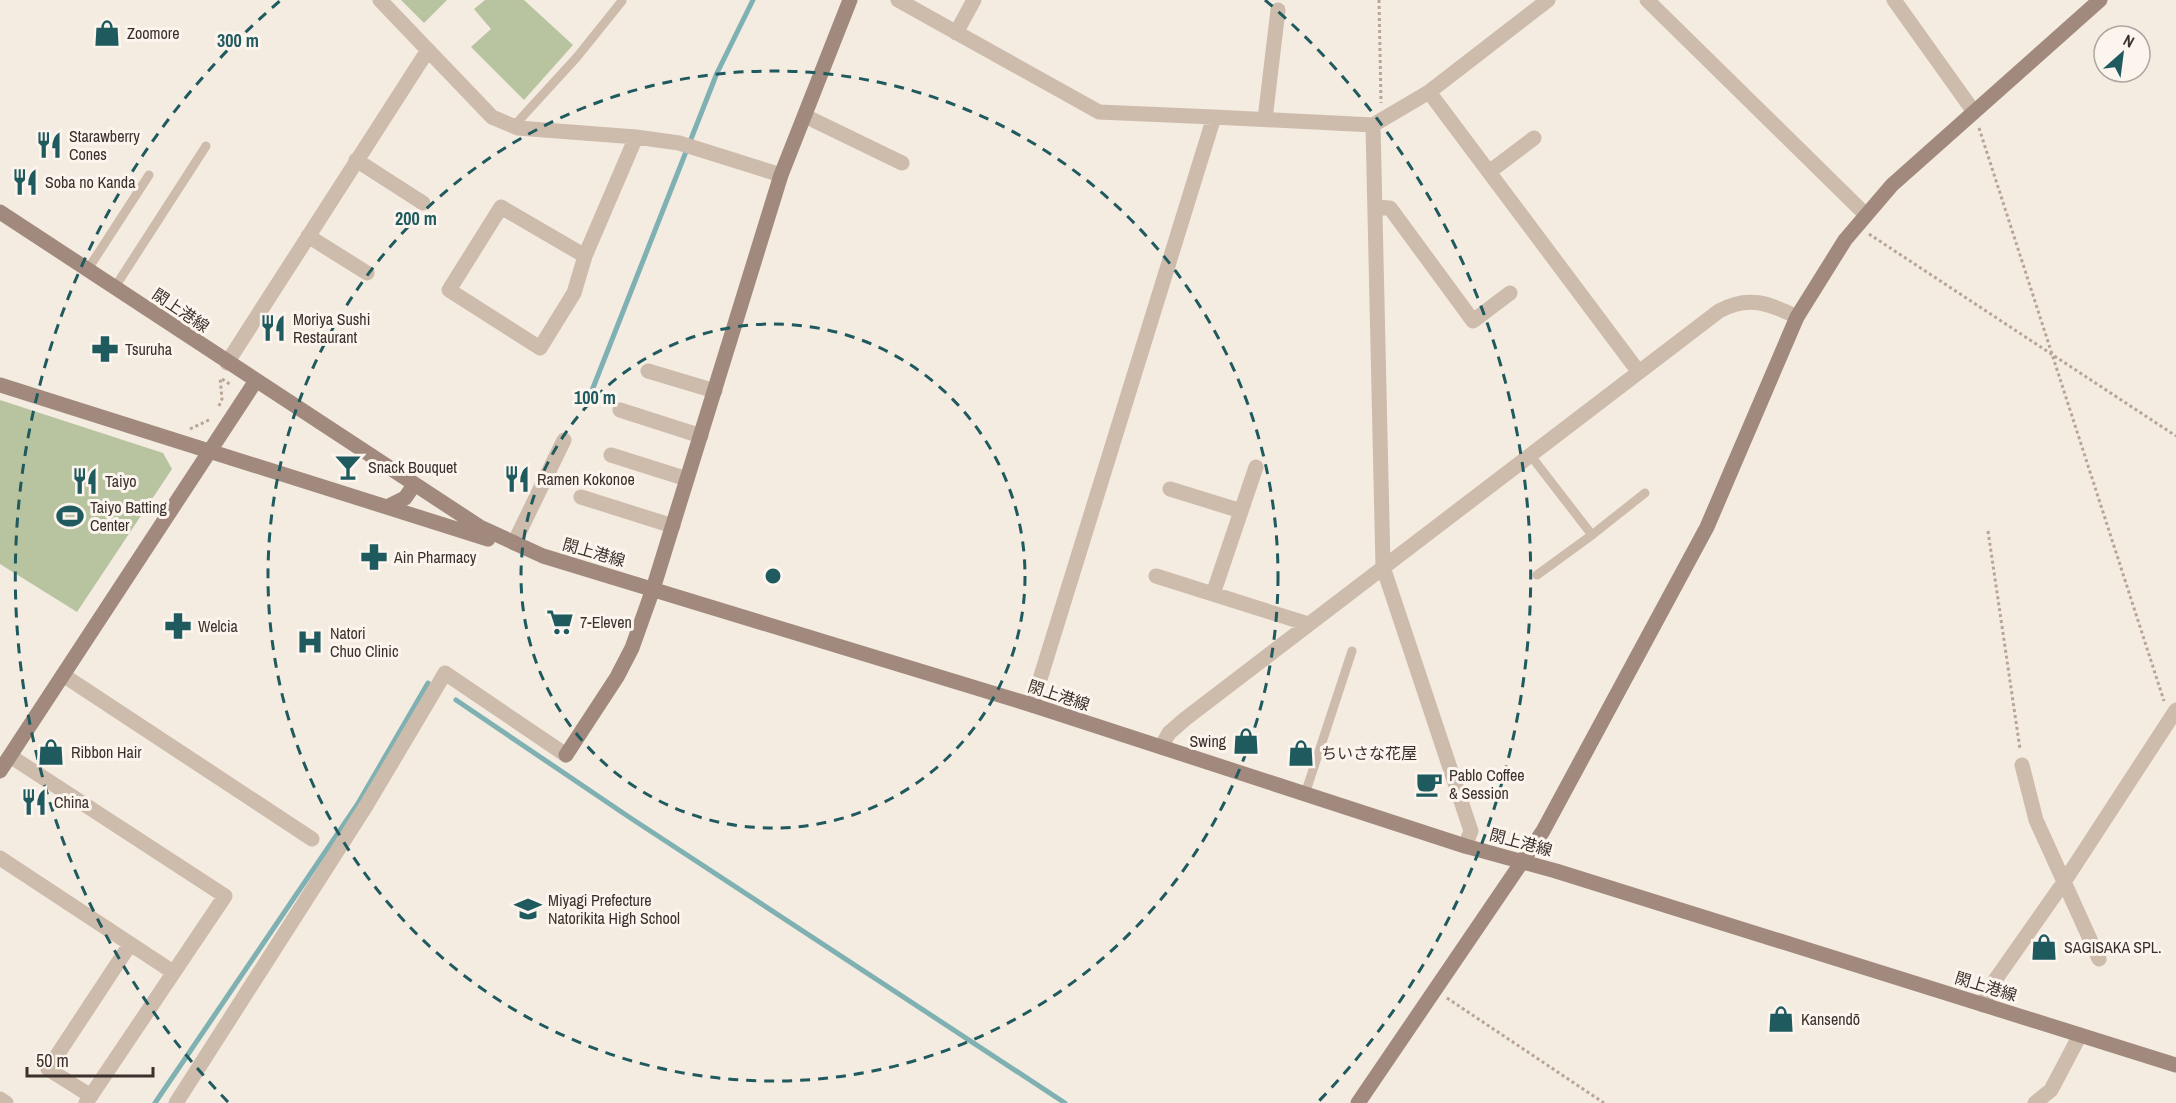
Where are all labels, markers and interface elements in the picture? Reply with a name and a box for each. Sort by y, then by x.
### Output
shop icon: Zoomore [92,18,122,48]
place label: Zoomore [127,22,180,44]
north arrow [2092,24,2152,84]
text: 300 m [217,28,259,53]
text: N [2120,29,2138,53]
place label: Starawberry Cones [69,125,140,165]
restaurant icon: Starawberry Cones [34,130,64,160]
restaurant icon: Soba no Kanda [10,167,40,197]
place label: Soba no Kanda [45,171,136,193]
text: 200 m [395,206,437,231]
street label: 閖上港線 [148,283,214,337]
place label: Moriya Sushi Restaurant [293,308,370,348]
restaurant icon: Moriya Sushi Restaurant [258,313,288,343]
pharmacy icon: Tsuruha [90,334,120,364]
place label: Tsuruha [125,338,173,360]
text: 100 m [574,385,616,410]
bar icon: Snack Bouquet [333,452,363,482]
place label: Snack Bouquet [368,456,457,478]
restaurant icon: Ramen Kokonoe [502,464,532,494]
restaurant icon: Taiyo [70,466,100,496]
place label: Ramen Kokonoe [537,468,635,490]
place label: Taiyo [105,470,137,492]
place label: Taiyo Batting Center [90,496,168,536]
sports icon: Taiyo Batting Center [55,501,85,531]
street label: 閖上港線 [560,533,628,571]
pharmacy icon: Ain Pharmacy [359,542,389,572]
place label: Ain Pharmacy [393,546,477,568]
centre of rings [763,566,783,586]
supermarket icon: 7-Eleven [545,607,575,637]
pharmacy icon: Welcia [163,611,193,641]
place label: 7-Eleven [580,611,632,633]
place label: Welcia [198,615,239,637]
place label: Natori Chuo Clinic [330,622,399,662]
hospital icon: Natori Chuo Clinic [295,627,325,657]
street label: 閖上港線 [1025,675,1093,715]
shop icon: Swing [1231,726,1261,756]
place label: Swing [1190,730,1227,752]
shop icon: Ribbon Hair [36,737,66,767]
shop icon: ちいさな花屋 [1286,738,1316,768]
place label: Ribbon Hair [71,741,142,763]
place label: ちいさな花屋 [1321,742,1417,764]
place label: Pablo Coffee & Session [1449,764,1525,804]
cafe icon: Pablo Coffee & Session [1414,769,1444,799]
restaurant icon: China [19,787,49,817]
place label: China [54,791,90,813]
street label: 閖上港線 [1487,823,1555,861]
place label: Miyagi Prefecture Natorikita High School [548,889,680,929]
school or university icon: Miyagi Prefecture Natorikita High School [513,894,543,924]
shop icon: SAGISAKA SPL. [2029,932,2059,962]
place label: SAGISAKA SPL. [2064,936,2162,958]
street label: 閖上港線 [1952,966,2020,1006]
shop icon: Kansendō [1766,1004,1796,1034]
place label: Kansendō [1801,1008,1860,1030]
scale bar [27,1040,153,1078]
text: 50 m [36,1048,69,1073]

